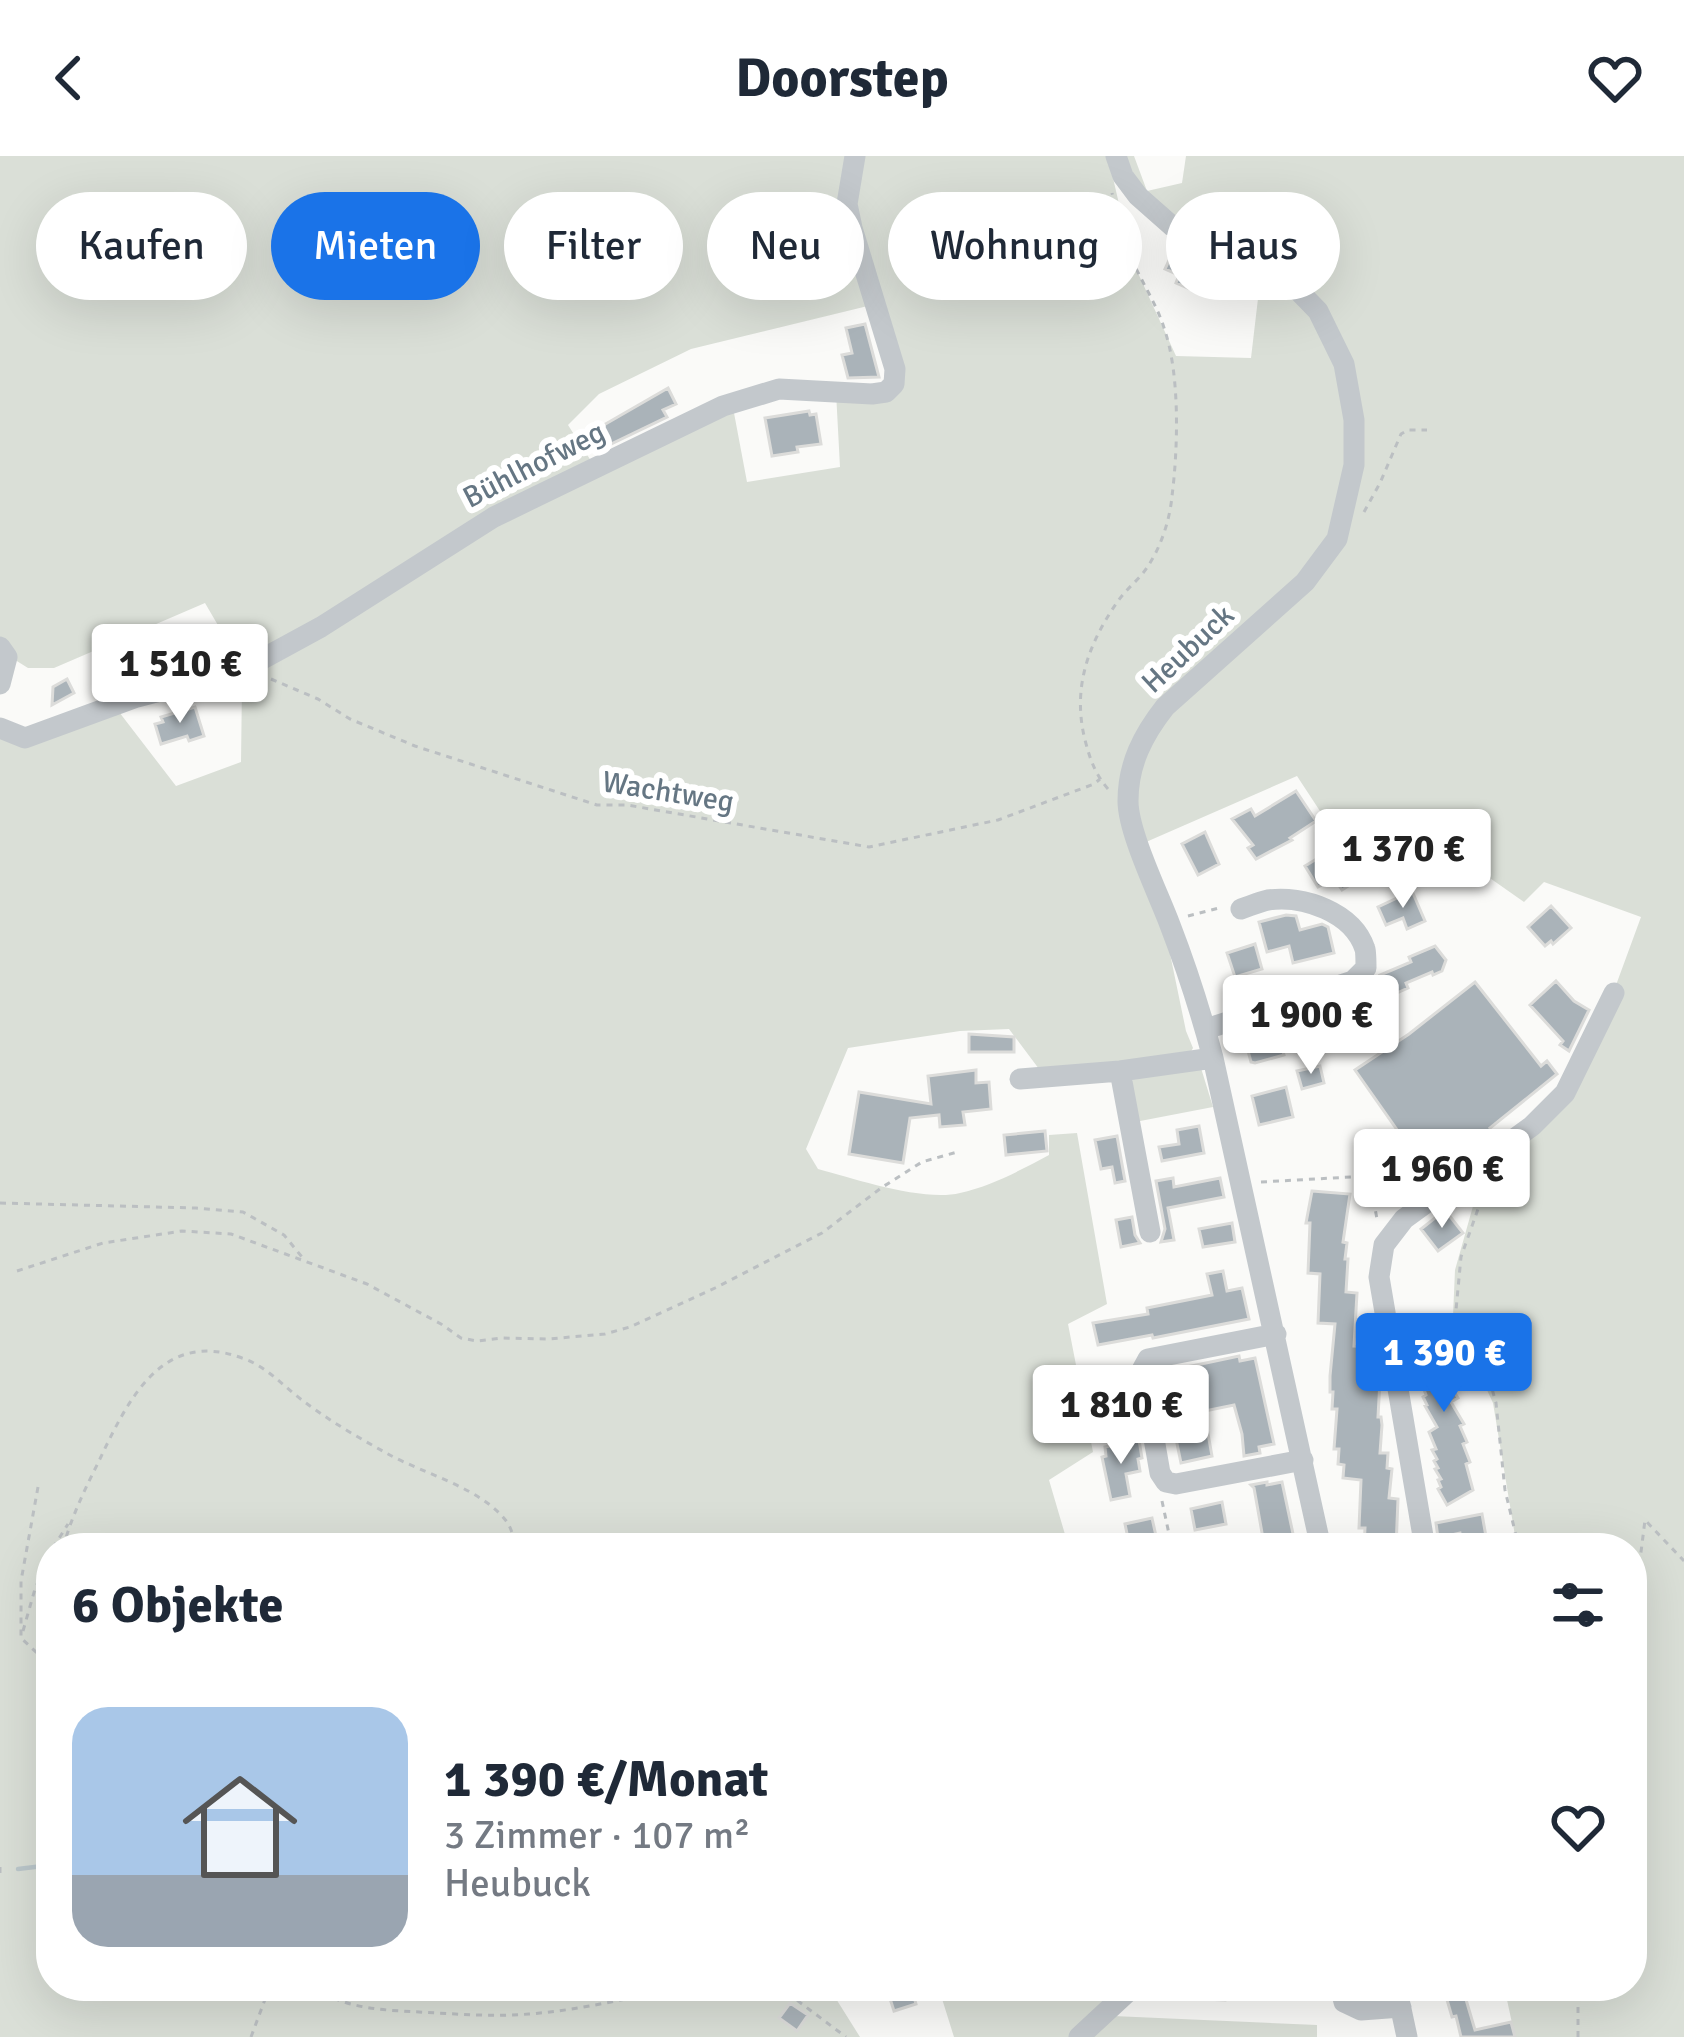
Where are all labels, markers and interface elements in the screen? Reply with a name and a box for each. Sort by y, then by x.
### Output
icon: back [36,45,102,111]
text: Doorstep [735,45,949,112]
icon: heart [1582,45,1648,111]
chip: Kaufen [36,192,247,300]
chip: Mieten [271,192,480,300]
chip: Filter [504,192,683,300]
chip: Neu [707,192,864,300]
chip: Wohnung [888,192,1142,300]
chip: Haus [1166,192,1340,300]
street label: Bühlhofweg [457,413,611,517]
street label: Heubuck [1134,597,1242,701]
pin: 1 510 € [69,624,291,726]
text: 1 510 € [119,639,241,687]
street label: Wachtweg [600,763,736,821]
pin: 1 370 € [1292,809,1514,911]
text: 1 370 € [1342,824,1464,872]
pin: 1 900 € [1200,975,1422,1077]
text: 1 900 € [1250,990,1372,1038]
pin: 1 960 € [1331,1129,1553,1231]
text: 1 960 € [1381,1144,1503,1192]
pin: 1 390 € [1333,1313,1555,1415]
text: 1 390 € [1383,1328,1505,1376]
pin: 1 810 € [1010,1365,1232,1467]
text: 1 810 € [1060,1380,1182,1428]
icon: filters [1545,1572,1611,1638]
text: 6 Objekte [72,1574,284,1637]
text: 1 390 €/Monat [444,1748,768,1811]
icon: home [168,1755,312,1899]
icon: heart [1545,1794,1611,1860]
text: 3 Zimmer · 107 m² [444,1811,750,1859]
text: Heubuck [444,1859,591,1907]

